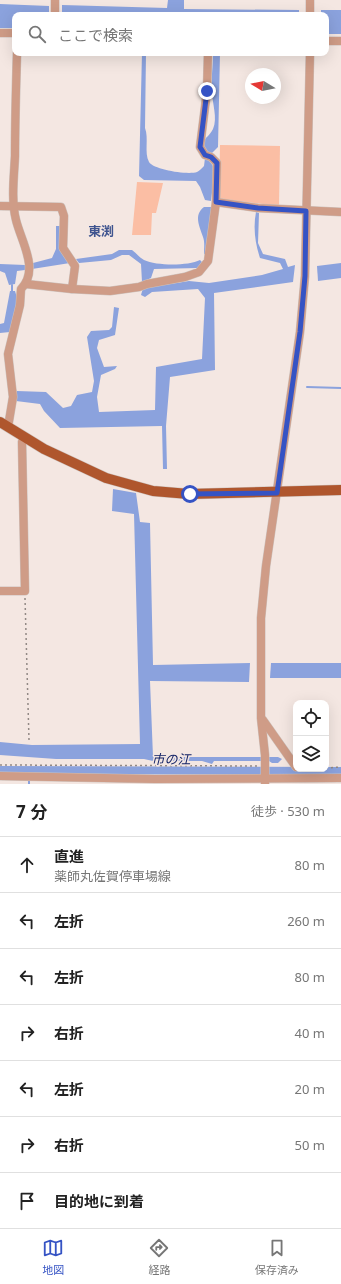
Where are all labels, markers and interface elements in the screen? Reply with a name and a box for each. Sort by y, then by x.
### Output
search box [12,12,329,56]
icon: search [26,23,48,45]
text: ここで検索 [58,25,133,45]
north arrow [245,68,281,104]
route end [198,82,216,100]
district label: 東渕 [88,222,114,240]
route start [181,485,199,503]
map controls [293,700,329,772]
button: locate [293,700,329,736]
button: layers [293,736,329,772]
water label: 市の江 [151,750,192,768]
text: 7 分 [16,800,47,823]
text: 徒歩 · 530 m [251,802,325,820]
text: 直進 [54,846,84,866]
icon: ahead [16,854,38,876]
text: 80 m [295,856,325,874]
text: 薬師丸佐賀停車場線 [54,867,171,885]
icon: left [16,910,38,932]
text: 左折 [54,911,84,931]
text: 260 m [287,912,325,930]
icon: left [16,966,38,988]
text: 左折 [54,967,84,987]
text: 80 m [295,968,325,986]
icon: right [16,1022,38,1044]
text: 右折 [54,1023,84,1043]
text: 40 m [295,1024,325,1042]
icon: left [16,1078,38,1100]
text: 左折 [54,1079,84,1099]
text: 20 m [295,1080,325,1098]
icon: right [16,1134,38,1156]
text: 右折 [54,1135,84,1155]
text: 50 m [295,1136,325,1154]
icon: arrive [16,1190,38,1212]
text: 目的地に到着 [54,1191,144,1211]
tab: 地図 [42,1237,64,1277]
tab: 経路 [148,1237,170,1277]
tab: 保存済み [255,1237,299,1277]

